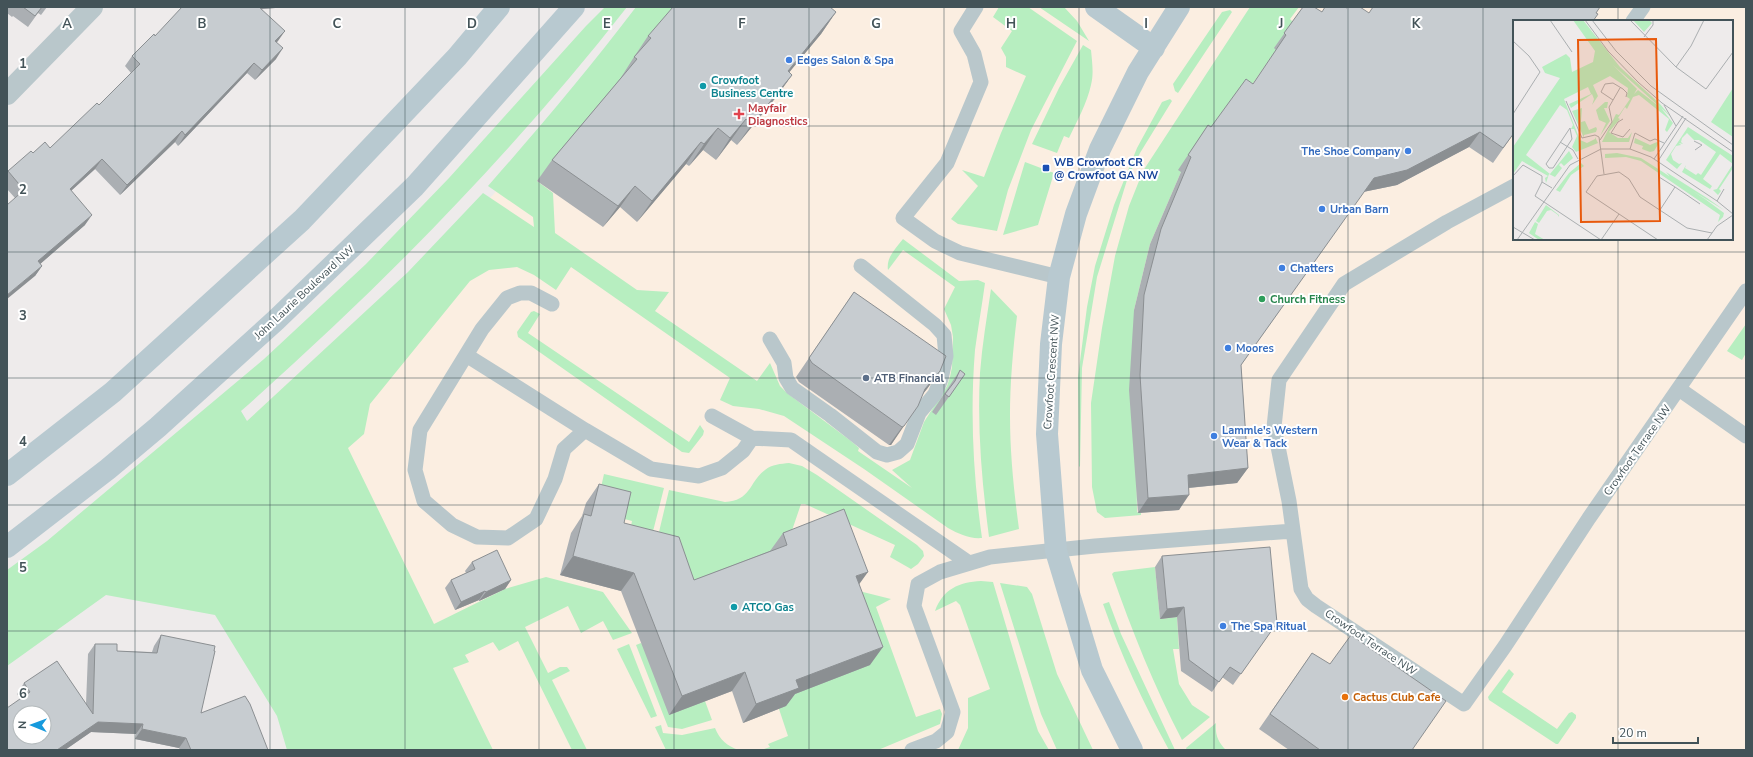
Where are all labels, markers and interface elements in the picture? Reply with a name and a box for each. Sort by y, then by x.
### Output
text: A [62,15,72,33]
text: B [198,15,207,33]
text: C [333,15,342,33]
text: D [467,15,477,33]
text: E [603,15,611,33]
text: F [738,15,746,33]
text: G [871,15,881,33]
text: H [1006,15,1016,33]
text: I [1144,15,1148,33]
text: J [1278,15,1283,33]
text: K [1412,15,1421,33]
inset map [1513,20,1733,240]
place label: Edges Salon & Spa [797,53,894,68]
text: 1 [19,55,27,73]
marker: Edges Salon & Spa [784,55,794,65]
place label: Crowfoot Business Centre [711,73,793,101]
marker: Crowfoot Business Centre [698,81,708,91]
place label: Mayfair Diagnostics [748,101,808,129]
marker: Mayfair Diagnostics [733,108,745,120]
place label: The Shoe Company [1301,144,1400,159]
marker: The Shoe Company [1403,146,1413,156]
place label: WB Crowfoot CR @ Crowfoot GA NW [1054,155,1159,183]
marker: WB Crowfoot CR @ Crowfoot GA NW [1041,163,1051,173]
text: 2 [19,181,27,199]
place label: Urban Barn [1330,202,1389,217]
marker: Urban Barn [1317,204,1327,214]
street label: John Laurie Boulevard NW [250,242,358,343]
place label: Chatters [1290,261,1334,276]
marker: Chatters [1277,263,1287,273]
place label: Church Fitness [1270,292,1345,307]
marker: Church Fitness [1257,294,1267,304]
text: 3 [19,307,27,325]
street label: Crowfoot Crescent NW [1040,314,1063,430]
place label: Moores [1236,341,1274,356]
marker: Moores [1223,343,1233,353]
place label: ATB Financial [874,371,945,386]
marker: ATB Financial [861,373,871,383]
street label: Crowfoot Terrace NW [1600,402,1675,499]
place label: Lammle's Western Wear & Tack [1222,423,1318,451]
marker: Lammle's Western Wear & Tack [1209,431,1219,441]
text: 4 [19,433,27,451]
text: 5 [19,559,27,577]
place label: ATCO Gas [742,600,794,615]
marker: ATCO Gas [729,602,739,612]
street label: Crowfoot Terrace NW [1322,606,1420,679]
place label: The Spa Ritual [1231,619,1307,634]
marker: The Spa Ritual [1218,621,1228,631]
text: 6 [19,685,27,703]
place label: Cactus Club Cafe [1353,690,1440,705]
marker: Cactus Club Cafe [1340,692,1350,702]
north arrow [12,705,52,745]
scale bar [1613,719,1698,745]
text: N [15,721,30,729]
text: 20 m [1619,725,1647,741]

